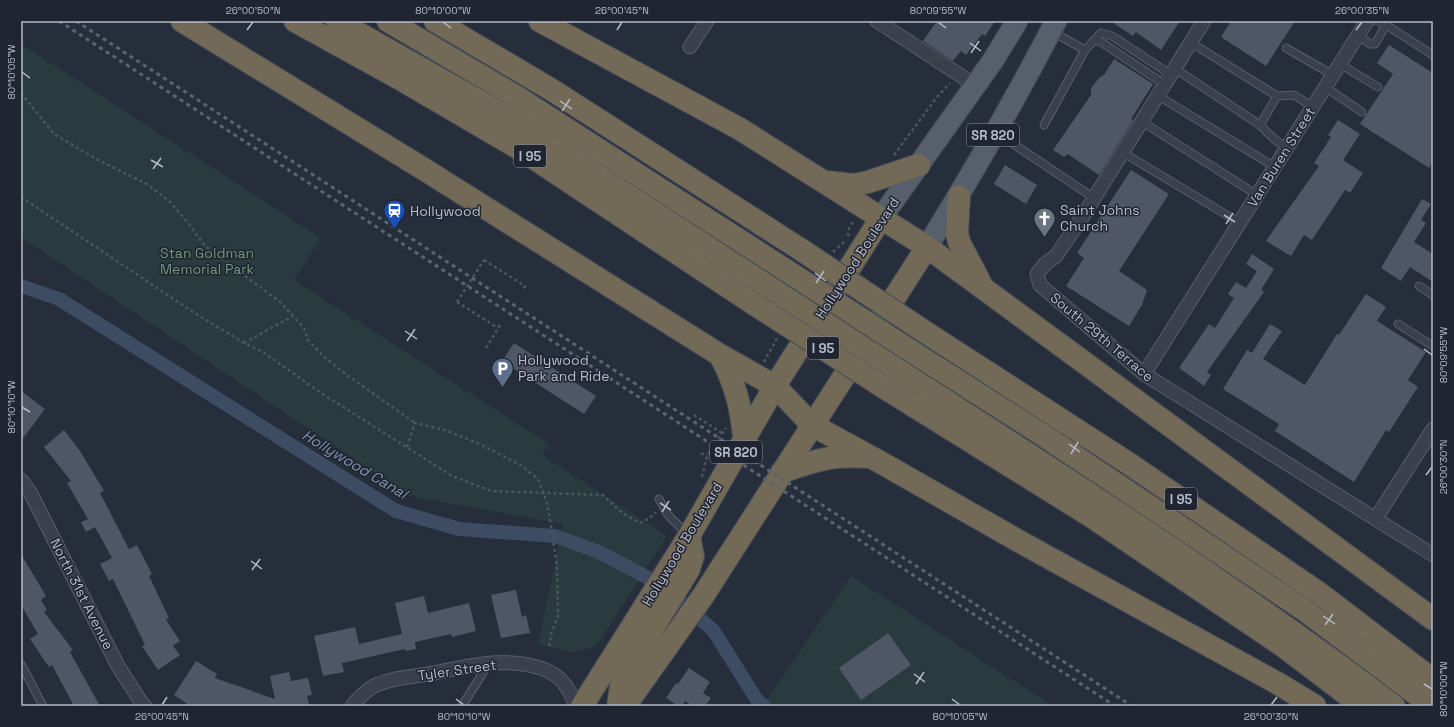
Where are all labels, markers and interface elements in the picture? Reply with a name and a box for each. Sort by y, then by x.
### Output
text: 26°00'50"N [226,4,280,17]
text: 80°10'00"W [415,4,471,17]
text: 26°00'45"N [595,4,649,17]
text: 80°09'55"W [910,4,966,17]
text: 26°00'35"N [1335,4,1389,17]
text: 80°10'05"W [5,44,18,99]
street label: Van Buren Street [1243,104,1319,210]
road number: SR 820 [967,124,1019,146]
road number: I 95 [514,145,546,167]
street label: Hollywood Boulevard [811,194,903,322]
station icon: Hollywood [382,198,408,231]
place label: Saint Johns Church [1060,201,1140,235]
place label: Hollywood [410,202,481,220]
church icon: Saint Johns Church [1031,205,1057,238]
park label: Stan Goldman Memorial Park [160,244,254,278]
street label: South 29th Terrace [1047,288,1157,386]
text: 80°09'55"W [1437,327,1450,383]
road number: I 95 [807,337,839,359]
place label: Hollywood Park and Ride [518,351,610,385]
parking icon: Hollywood Park and Ride [489,355,515,388]
text: 80°10'10"W [5,380,18,434]
water label: Hollywood Canal [299,425,413,504]
text: 26°00'30"N [1437,440,1450,494]
road number: SR 820 [710,441,762,463]
street label: Hollywood Boulevard [638,479,726,609]
road number: I 95 [1165,488,1197,510]
street label: North 31st Avenue [46,535,118,653]
street label: Tyler Street [417,656,497,684]
text: 80°10'00"W [1437,661,1450,717]
text: 26°00'45"N [135,710,189,723]
text: 80°10'10"W [437,710,491,723]
text: 80°10'05"W [933,710,988,723]
text: 26°00'30"N [1244,710,1298,723]

